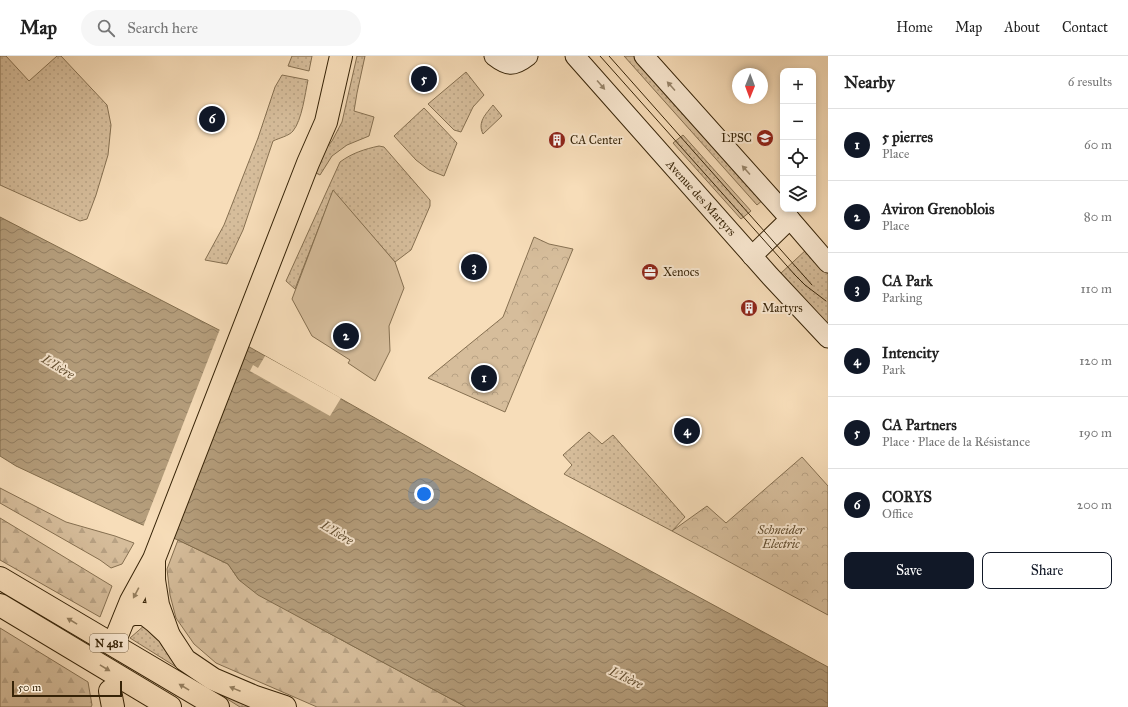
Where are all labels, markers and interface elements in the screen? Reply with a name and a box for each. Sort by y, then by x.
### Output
search box [81,10,361,46]
text: Map [20,16,57,39]
icon: search [95,17,117,39]
text: Search here [127,19,198,37]
text: Home [896,19,933,36]
text: Map [955,19,982,36]
text: About [1004,19,1040,36]
text: Contact [1062,19,1108,36]
pin: 5 [411,64,437,94]
north arrow [732,68,768,104]
map controls [780,68,816,212]
button: + [780,68,816,104]
text: Nearby [844,72,895,93]
text: 6 results [1068,74,1112,90]
one-way arrow [596,81,605,90]
one-way arrow [666,81,676,91]
pin: 6 [199,104,225,134]
button: − [780,104,816,140]
school or university icon: LPSC [755,128,775,148]
text: 5 pierres [882,128,933,146]
building icon: CA Center [547,130,567,150]
place label: LPSC [721,131,752,145]
place label: CA Center [570,133,623,147]
text: 1 [854,137,860,153]
text: 60 m [1084,137,1112,153]
button: locate [780,140,816,176]
text: Place [882,146,909,162]
street label: Avenue des Martyrs [663,156,739,239]
one-way arrow [742,165,751,176]
button: layers [780,176,816,212]
text: Aviron Grenoblois [882,200,994,218]
text: 2 [854,209,860,225]
text: 80 m [1084,209,1112,225]
text: Place [882,218,909,234]
pin: 3 [461,252,487,282]
office icon: Xenocs [640,262,660,282]
place label: Xenocs [663,265,699,279]
text: CA Park [882,272,933,290]
text: 3 [854,281,860,297]
text: 110 m [1080,281,1112,297]
text: Parking [882,290,922,306]
building icon: Martyrs [739,298,759,318]
place label: Martyrs [762,301,803,315]
pin: 2 [333,321,359,351]
text: Intencity [882,344,939,362]
water label: L'Isère [38,351,78,383]
text: 4 [853,353,861,369]
text: 120 m [1079,353,1112,369]
text: Park [882,362,906,378]
pin: 1 [471,363,497,393]
pin: 4 [674,416,700,446]
text: CA Partners [882,416,957,434]
text: 5 [854,425,860,441]
text: 190 m [1079,425,1112,441]
text: Place · Place de la Résistance [882,434,1030,450]
your location [414,484,434,504]
text: CORYS [882,488,932,506]
text: 6 [854,497,860,513]
text: 200 m [1077,497,1112,513]
text: Office [882,506,913,522]
water label: L'Isère [317,517,357,549]
park label: Schneider Electric [757,523,805,551]
button: Save [844,552,974,589]
button: Share [982,552,1112,589]
one-way arrow [132,587,139,599]
one-way arrow [67,617,77,625]
road number: N 481 [90,634,128,652]
water label: L'Isère [606,663,646,693]
one-way arrow [100,664,110,672]
scale bar [12,679,122,698]
text: 50 m [18,681,41,694]
one-way arrow [178,684,190,691]
one-way arrow [229,685,241,691]

